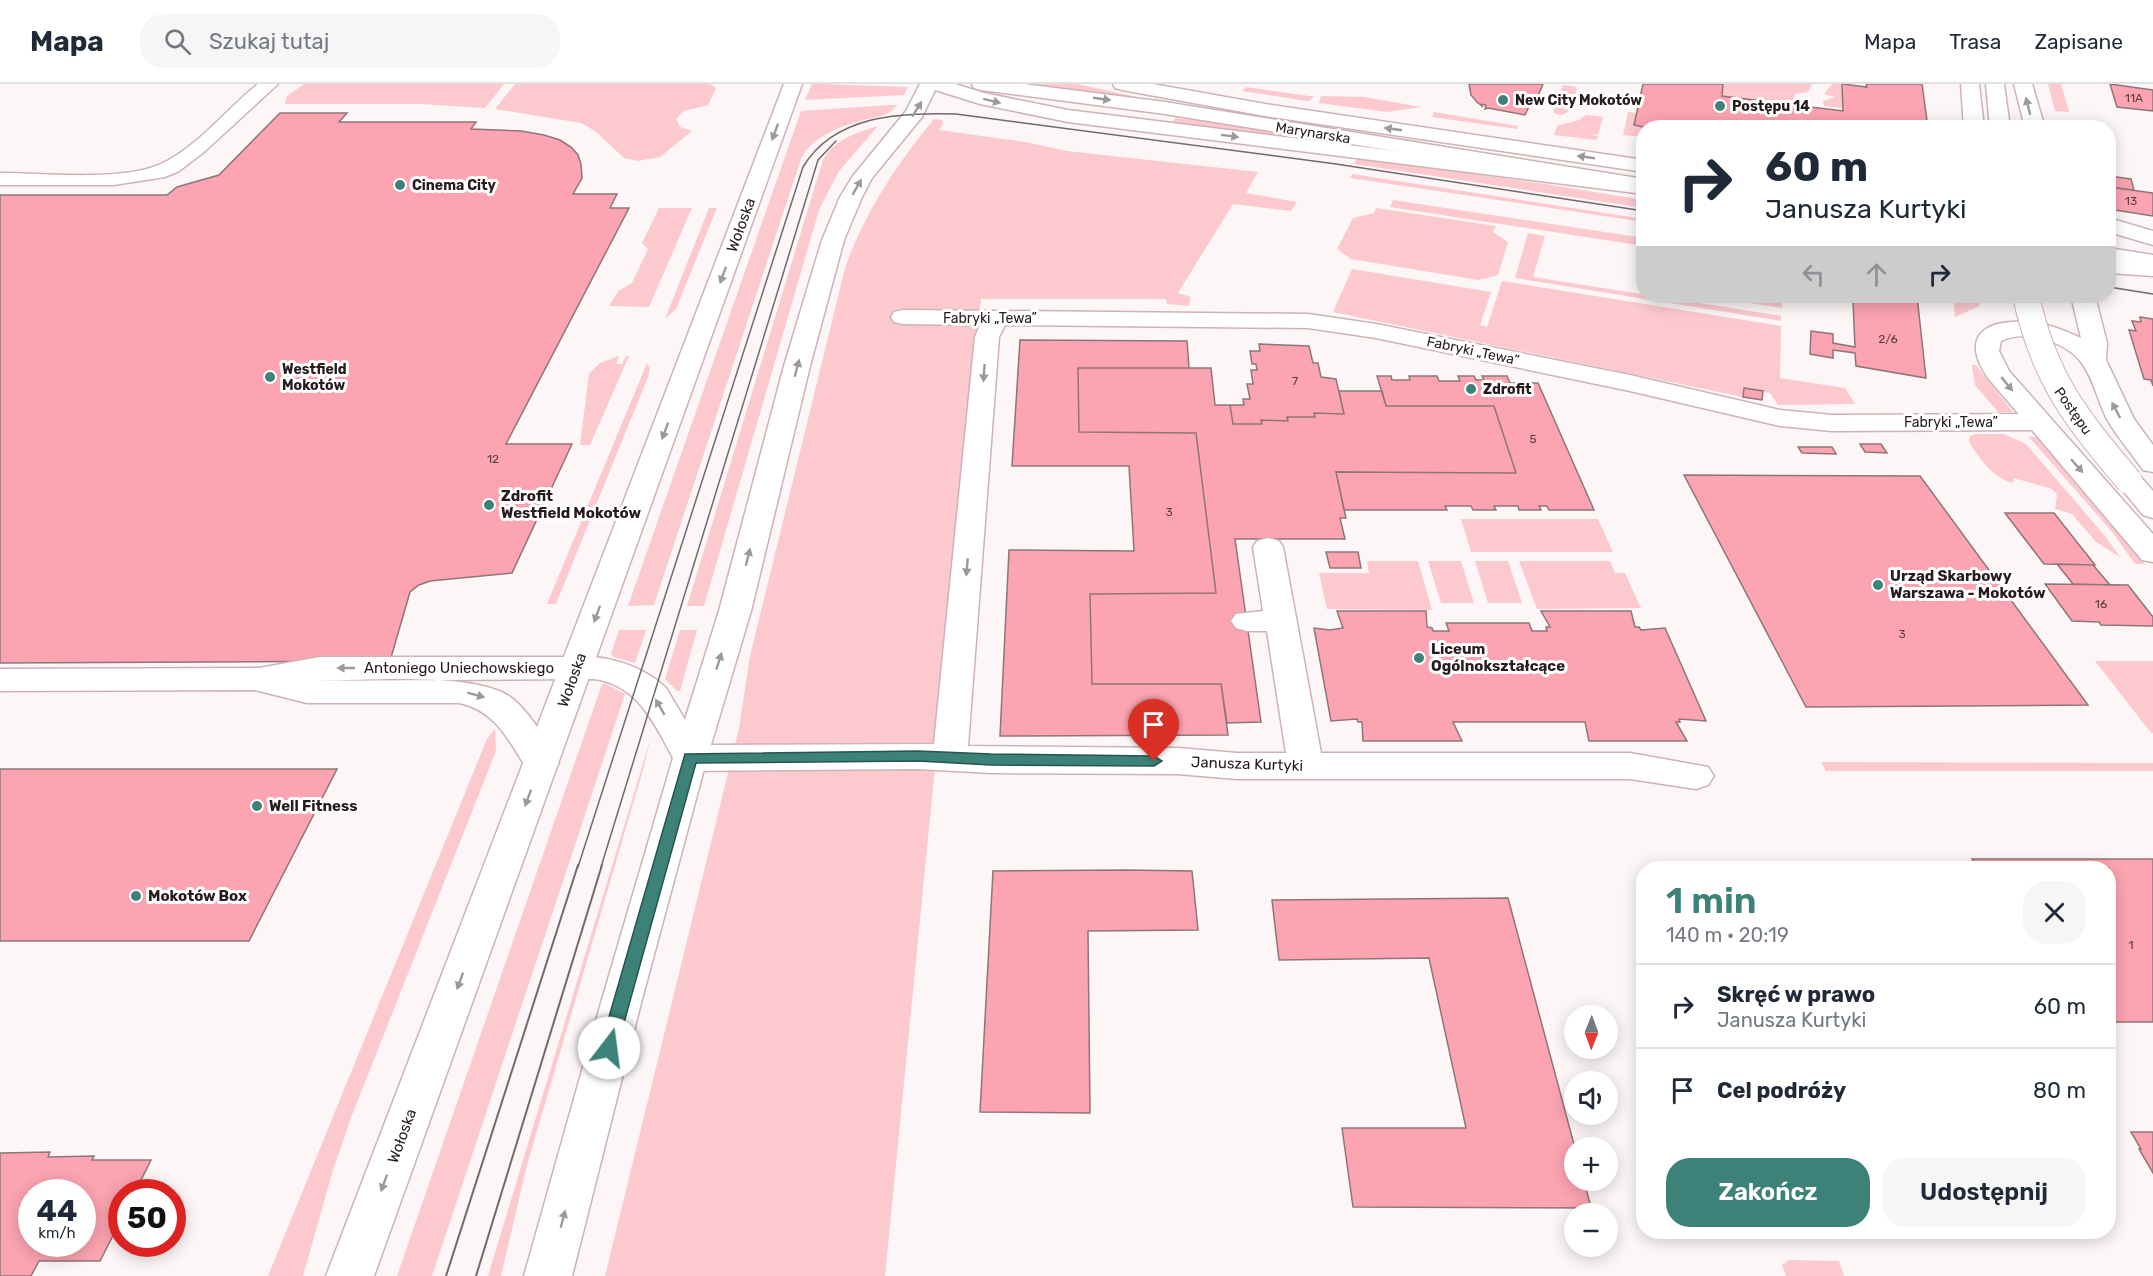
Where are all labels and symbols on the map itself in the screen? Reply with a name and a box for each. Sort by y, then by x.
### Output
house number: 11A [2125,91,2143,105]
place label: New City Mokotów [1515,92,1642,109]
marker: New City Mokotów [1496,93,1510,107]
one-way arrow [1092,94,1111,103]
one-way arrow [983,96,1002,106]
one-way arrow [2023,97,2033,115]
place label: Postępu 14 [1732,98,1810,115]
marker: Postępu 14 [1713,99,1727,113]
one-way arrow [911,101,922,117]
street label: Marynarska [1274,119,1352,147]
one-way arrow [770,123,780,141]
one-way arrow [1384,124,1403,133]
one-way arrow [1221,132,1240,141]
one-way arrow [1577,153,1596,162]
place label: Cinema City [412,177,497,194]
marker: Cinema City [393,178,407,192]
one-way arrow [852,178,862,195]
house number: 13 [2125,194,2137,208]
street label: Wołoska [723,195,759,255]
one-way arrow [718,266,727,284]
street label: Fabryki „Tewa” [943,310,1037,327]
house number: 2/6 [1878,332,1898,346]
street label: Fabryki „Tewa” [1425,333,1521,369]
one-way arrow [793,359,802,377]
place label: Westfield Mokotów [282,361,347,394]
one-way arrow [979,363,989,382]
marker: Westfield Mokotów [263,370,277,384]
house number: 7 [1292,374,1298,388]
one-way arrow [2000,376,2013,392]
place label: Zdrofit [1483,381,1532,398]
marker: Zdrofit [1464,382,1478,396]
street label: Postępu [2051,384,2095,438]
one-way arrow [2111,401,2121,418]
street label: Fabryki „Tewa” [1904,414,1998,431]
one-way arrow [659,423,669,441]
house number: 5 [1529,432,1537,446]
house number: 12 [487,452,499,466]
one-way arrow [2070,458,2083,473]
place label: Zdrofit Westfield Mokotów [501,487,641,522]
marker: Zdrofit Westfield Mokotów [482,498,496,512]
house number: 3 [1165,505,1173,519]
one-way arrow [744,548,754,566]
one-way arrow [962,558,972,577]
place label: Urząd Skarbowy Warszawa - Mokotów [1890,567,2046,602]
marker: Urząd Skarbowy Warszawa - Mokotów [1871,578,1885,592]
house number: 16 [2095,597,2107,611]
one-way arrow [591,605,601,623]
house number: 3 [1898,627,1906,641]
place label: Liceum Ogólnokształcące [1431,640,1565,675]
street label: Wołoska [554,650,590,710]
marker: Liceum Ogólnokształcące [1412,651,1426,665]
one-way arrow [715,652,724,670]
street label: Antoniego Uniechowskiego [364,659,554,677]
one-way arrow [336,663,355,673]
one-way arrow [467,691,485,701]
one-way arrow [655,699,666,715]
pin [1128,699,1179,761]
street label: Janusza Kurtyki [1191,753,1303,775]
one-way arrow [523,789,532,807]
place label: Well Fitness [269,797,358,815]
marker: Well Fitness [250,799,264,813]
place label: Mokotów Box [148,887,247,905]
marker: Mokotów Box [129,889,143,903]
house number: 1 [2128,938,2134,952]
one-way arrow [455,972,464,990]
north arrow [1564,1005,1618,1059]
position arrow [577,1016,641,1080]
street label: Wołoska [384,1106,420,1166]
one-way arrow [379,1174,389,1192]
speed limit sign: 50 [108,1179,186,1257]
one-way arrow [559,1210,568,1228]

